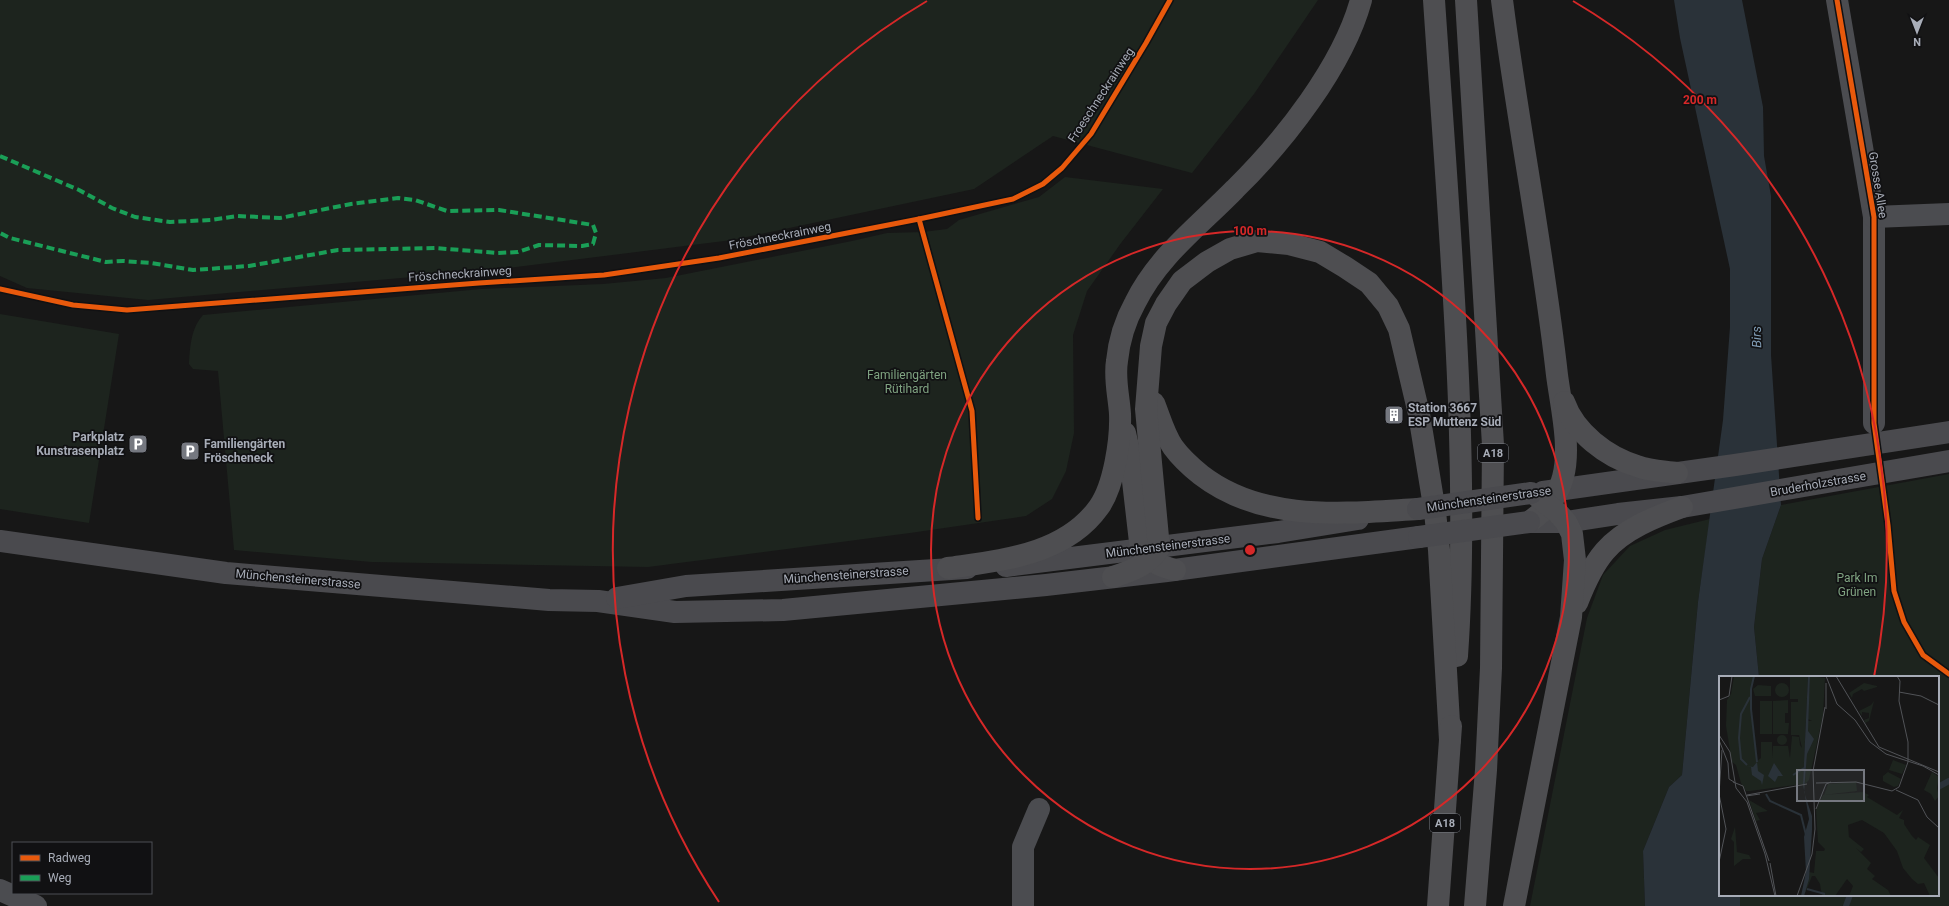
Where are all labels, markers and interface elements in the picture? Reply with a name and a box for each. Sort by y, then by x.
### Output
north arrow [1897,12,1937,52]
text: N [1913,35,1921,48]
street label: Froeschneckrainweg [1065,45,1137,145]
text: 200 m [1683,93,1717,107]
street label: Grosse Allee [1866,151,1890,219]
street label: Fröschneckrainweg [728,219,832,253]
text: 100 m [1233,224,1267,238]
street label: Fröschneckrainweg [408,263,512,285]
water label: Birs [1749,326,1764,348]
park label: Familiengärten Rütihard [867,368,947,396]
place label: Station 3667 ESP Muttenz Süd [1408,401,1502,429]
building icon: Station 3667 ESP Muttenz Süd [1383,404,1405,426]
place label: Parkplatz Kunstrasenplatz [36,430,124,458]
parking icon: Parkplatz Kunstrasenplatz [127,433,149,455]
place label: Familiengärten Fröscheneck [204,437,285,465]
parking icon: Familiengärten Fröscheneck [179,440,201,462]
road number: A18 [1478,444,1508,462]
street label: Bruderholzstrasse [1769,469,1867,499]
street label: Münchensteinerstrasse [1426,483,1552,515]
street label: Münchensteinerstrasse [1105,531,1231,561]
centre of rings [1243,543,1257,557]
street label: Münchensteinerstrasse [783,564,909,586]
street label: Münchensteinerstrasse [235,567,361,591]
park label: Park Im Grünen [1837,571,1877,599]
inset map [1719,676,1939,896]
road number: A18 [1430,814,1460,832]
legend [12,842,152,894]
text: Radweg [48,851,91,865]
text: Weg [48,871,72,885]

